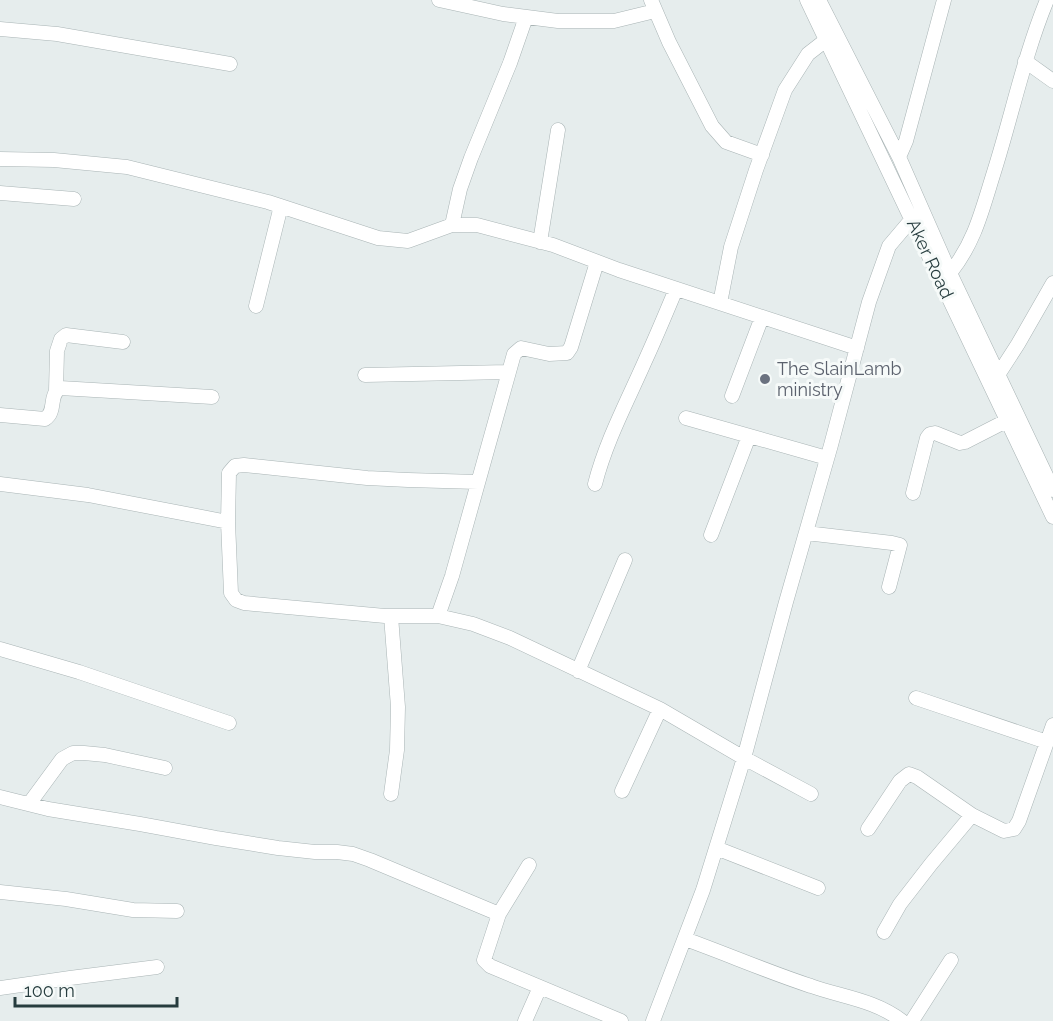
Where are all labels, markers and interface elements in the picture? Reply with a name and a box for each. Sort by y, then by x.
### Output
street label: Aker Road [903,216,958,302]
place label: The SlainLamb ministry [777,358,902,400]
marker: The SlainLamb ministry [758,372,772,386]
scale bar [15,970,177,1008]
text: 100 m [24,980,75,1001]

